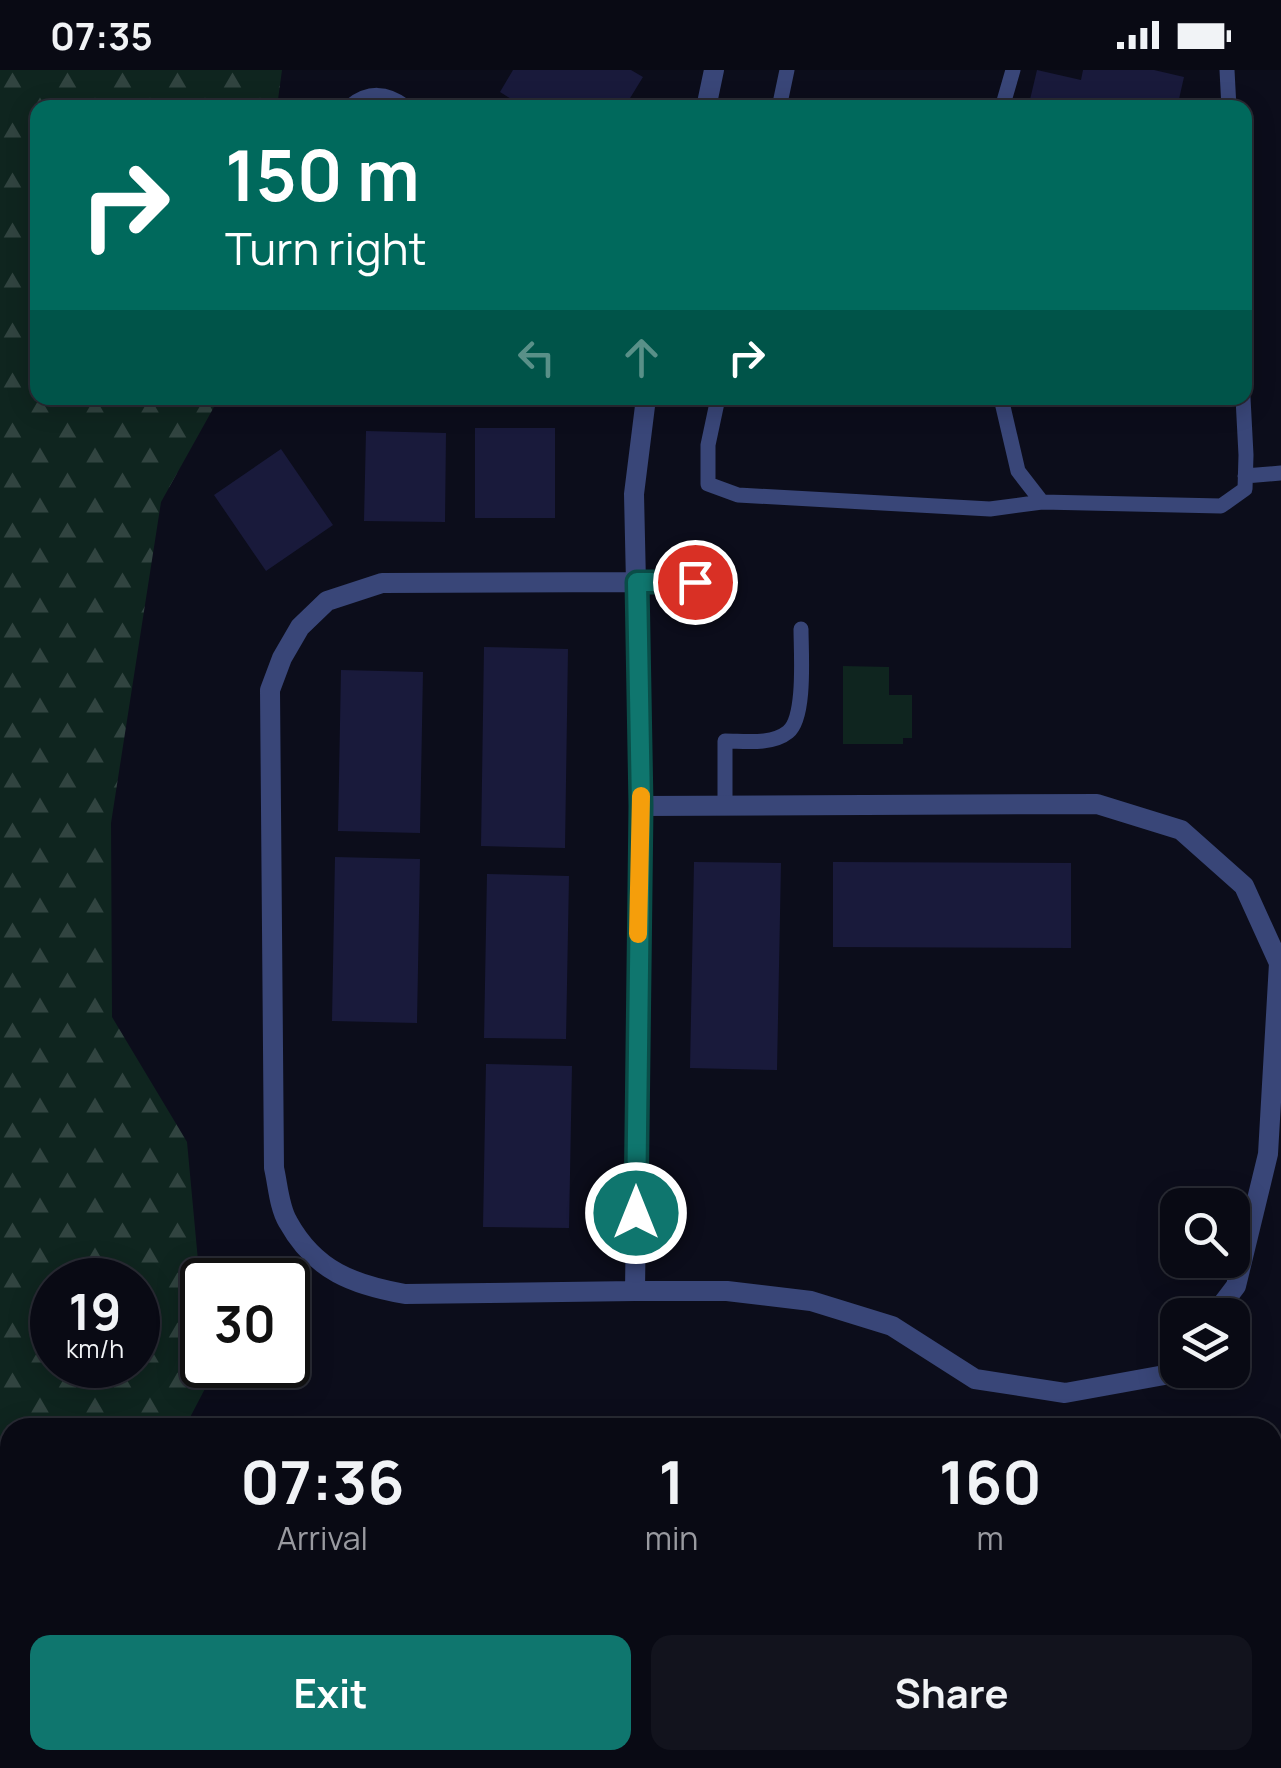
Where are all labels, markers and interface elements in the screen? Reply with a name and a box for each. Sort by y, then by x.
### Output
text: 07:35 [50,9,153,61]
text: 150 m [225,126,420,222]
icon: right [60,140,190,270]
text: Turn right [225,217,426,279]
icon: left [509,330,564,385]
icon: ahead [614,330,669,385]
icon: right [719,330,774,385]
pin [653,540,738,625]
icon: arrive [668,555,723,610]
position arrow [584,1161,688,1265]
map controls [1160,1188,1250,1388]
button: search [1160,1188,1250,1278]
speed limit sign: 30 [180,1258,310,1388]
text: 19 [69,1277,121,1345]
button: layers [1160,1298,1250,1388]
text: km/h [66,1331,124,1366]
text: 07:36 [240,1440,405,1522]
text: 1 [658,1440,685,1522]
text: 160 [939,1440,1042,1522]
text: Arrival [277,1516,368,1560]
text: min [645,1516,698,1560]
text: m [977,1516,1004,1560]
button: Exit [30,1635,631,1750]
button: Share [651,1635,1252,1750]

